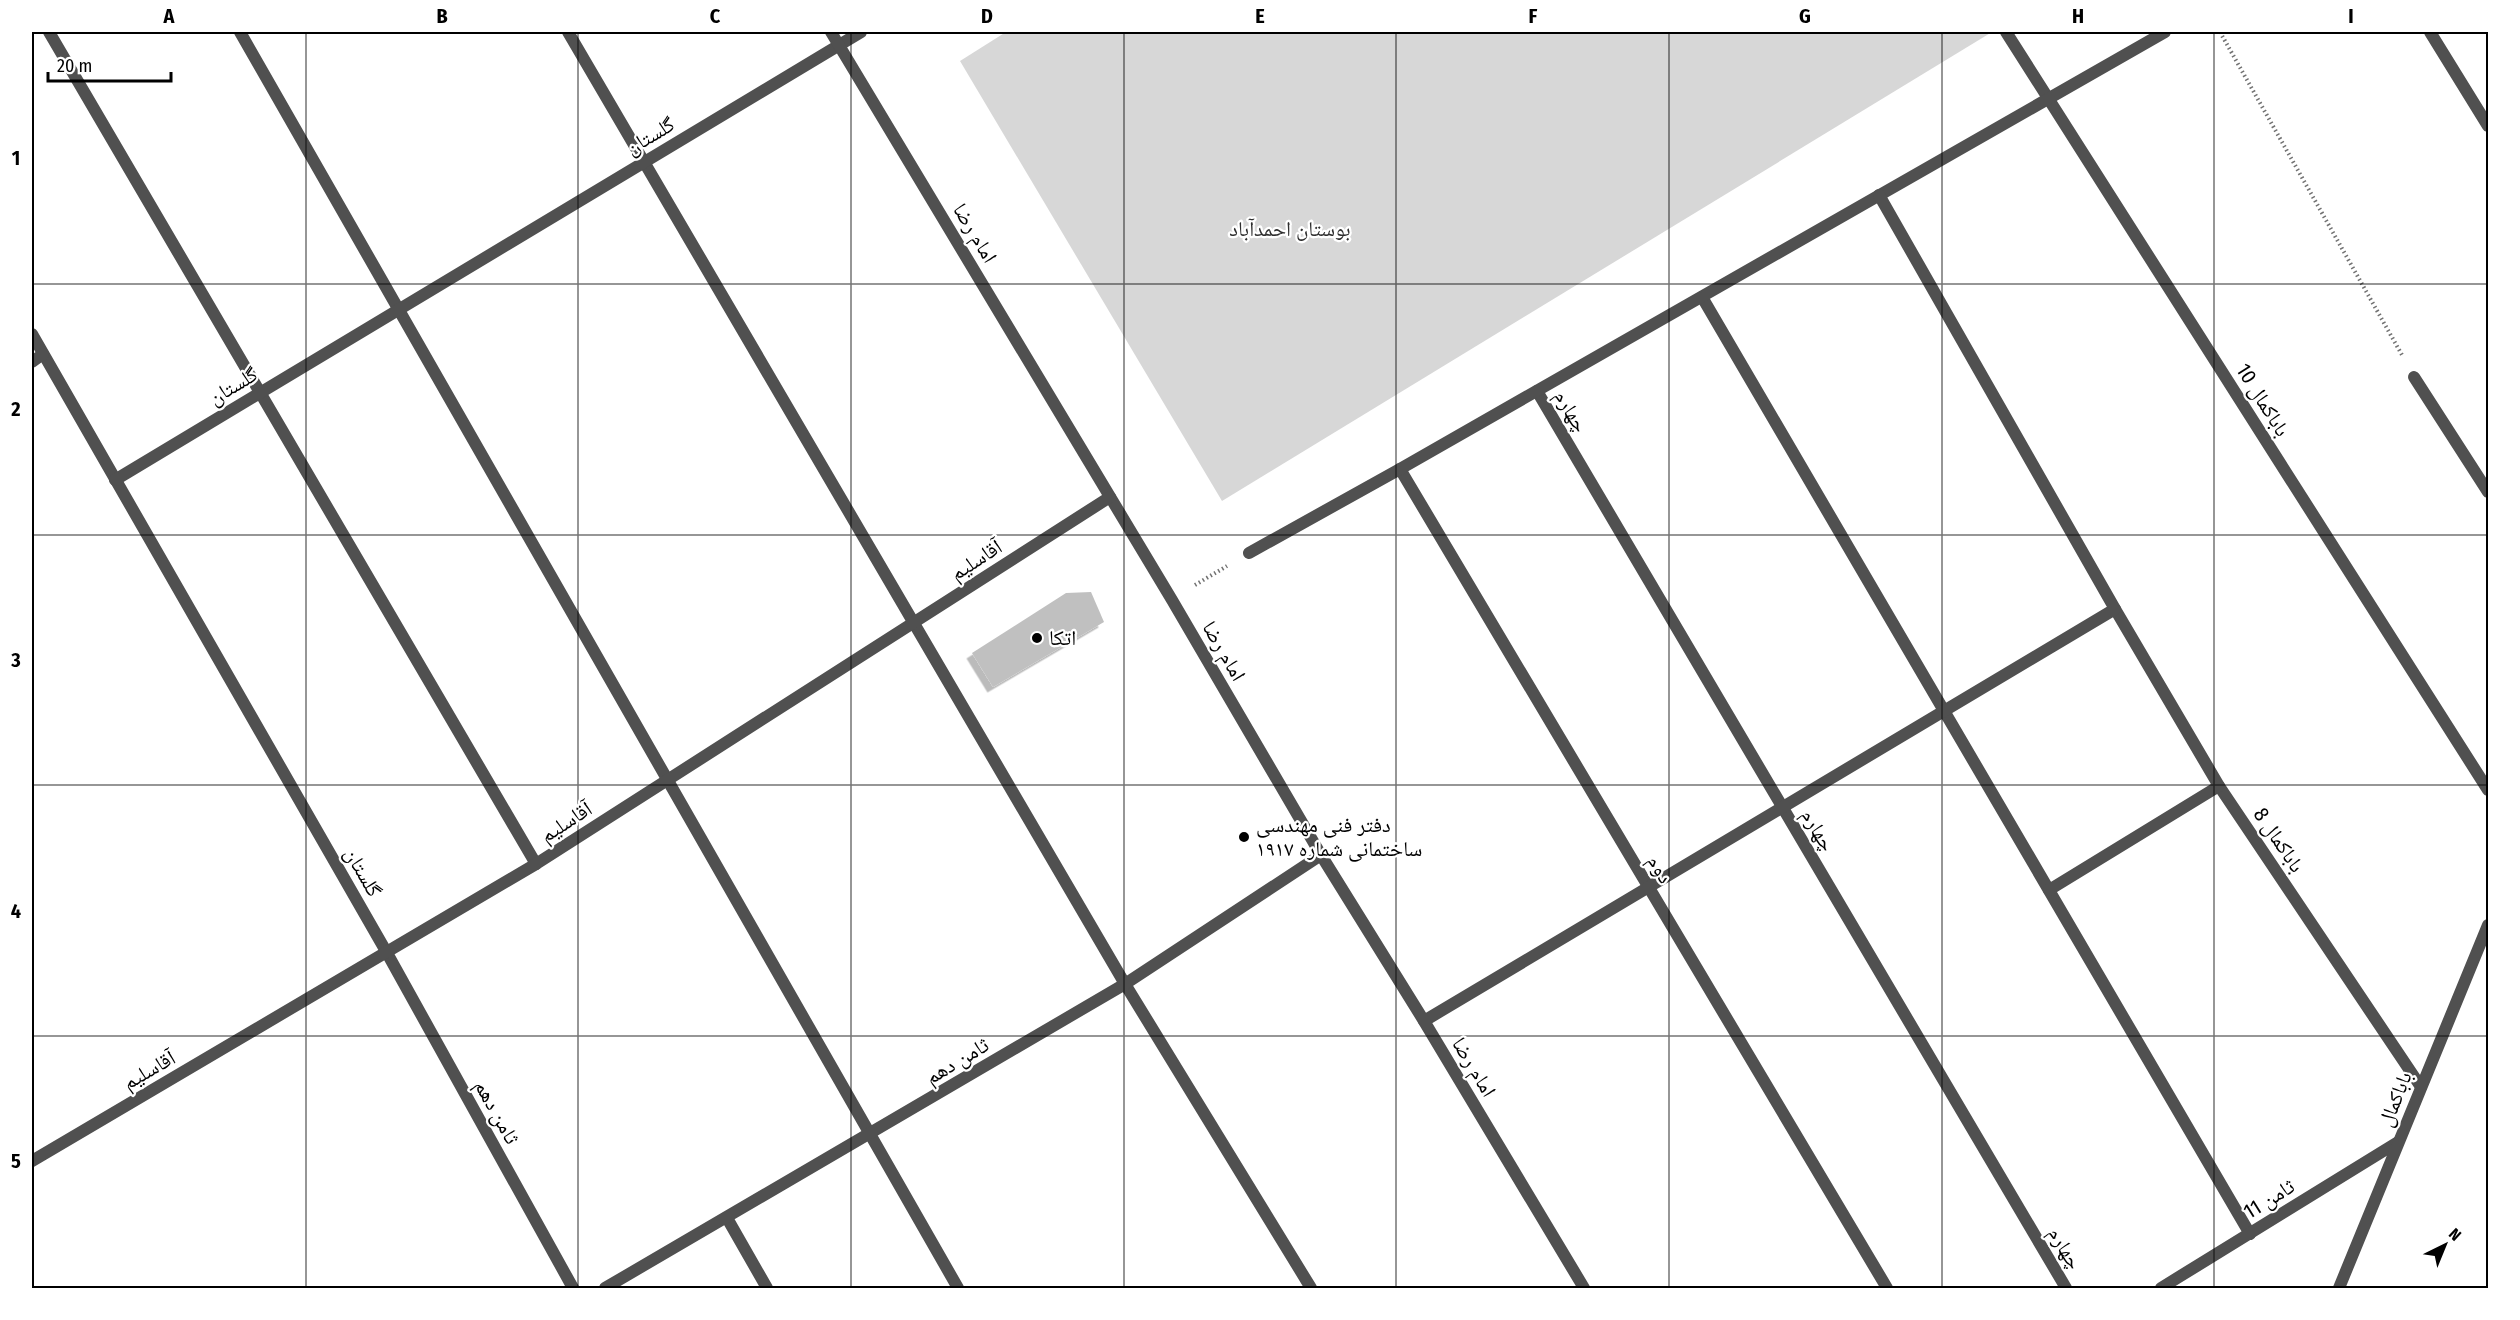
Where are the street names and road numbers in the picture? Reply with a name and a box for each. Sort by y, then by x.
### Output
street label: گلستان [621,111,680,161]
street label: امام رضا [946,198,1003,268]
street label: باباکمال 10 [2230,359,2296,441]
street label: گلستان [204,361,263,411]
street label: چهارم [1547,385,1594,438]
street label: آقاسلیم [945,533,1008,587]
street label: امام رضا [1196,616,1252,686]
street label: آقاسلیم [535,795,598,849]
street label: باباکمال 8 [2248,803,2310,877]
street label: چهارم [1794,804,1841,857]
street label: گلستان [338,843,388,902]
street label: دوم [1641,850,1679,889]
street label: ثامن دهم [920,1032,994,1091]
street label: امام رضا [1445,1032,1502,1102]
street label: آقاسلیم [118,1044,181,1096]
street label: باباکمال [2372,1068,2418,1130]
street label: ثامن دهم [468,1075,525,1149]
street label: ثامن 11 [2239,1173,2300,1225]
street label: چهارم [2041,1222,2088,1275]

